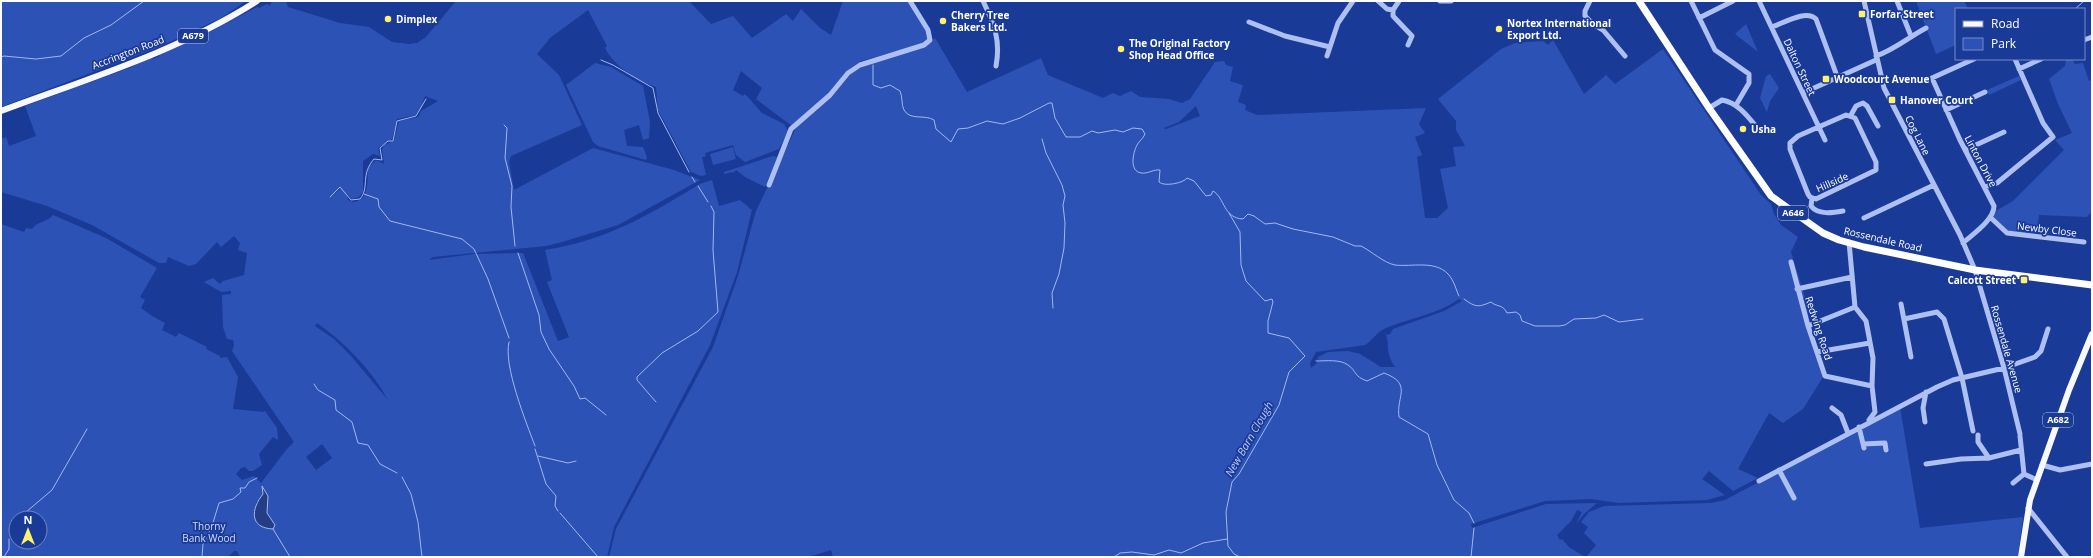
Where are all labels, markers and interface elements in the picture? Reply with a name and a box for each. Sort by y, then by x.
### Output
place label: Forfar Street [1870,7,1934,21]
place label: Cherry Tree Bakers Ltd. [951,8,1009,34]
legend [1955,8,2085,60]
marker: Forfar Street [1857,9,1867,19]
place label: Dimplex [396,12,438,26]
marker: Dimplex [383,14,393,24]
text: Road [1991,15,2020,32]
marker: Cherry Tree Bakers Ltd. [938,16,948,26]
place label: Nortex International Export Ltd. [1507,16,1611,42]
marker: Nortex International Export Ltd. [1494,24,1504,34]
road number: A679 [178,29,208,43]
street label: Accrington Road [90,32,166,72]
text: Park [1991,35,2017,52]
place label: The Original Factory Shop Head Office [1129,36,1230,62]
street label: Dalton Street [1781,36,1820,98]
marker: The Original Factory Shop Head Office [1116,44,1126,54]
place label: Woodcourt Avenue [1834,72,1929,86]
marker: Woodcourt Avenue [1821,74,1831,84]
place label: Hanover Court [1900,93,1974,107]
marker: Hanover Court [1887,95,1897,105]
street label: Cog Lane [1902,113,1934,158]
place label: Usha [1751,122,1776,136]
marker: Usha [1738,124,1748,134]
street label: Linton Drive [1962,133,2001,190]
street label: Hillside [1814,169,1851,195]
road number: A646 [1778,206,1808,220]
street label: Newby Close [2016,218,2078,240]
street label: Rossendale Road [1843,223,1923,255]
place label: Calcott Street [1947,273,2017,287]
marker: Calcott Street [2019,275,2029,285]
street label: Redwing Road [1802,294,1836,362]
street label: Rossendale Avenue [1988,303,2026,395]
water label: New Barn Clough [1221,399,1276,479]
road number: A682 [2043,413,2073,427]
north arrow [8,510,48,550]
text: N [24,512,32,527]
park label: Thorny Bank Wood [182,519,236,545]

